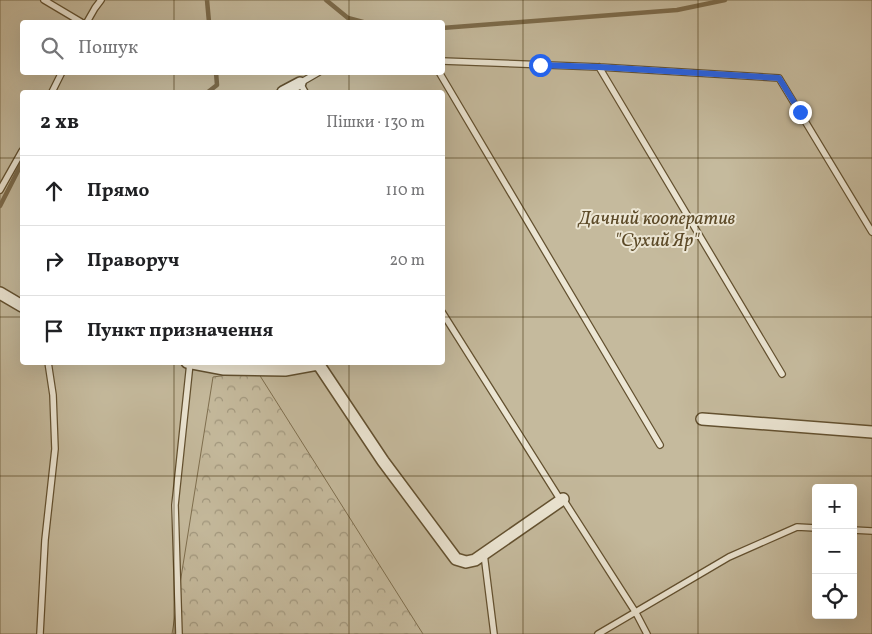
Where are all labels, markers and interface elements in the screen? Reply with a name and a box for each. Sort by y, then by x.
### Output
search box [20,20,445,75]
icon: search [38,34,66,62]
text: Пошук [78,35,138,61]
route start [529,54,552,77]
route end [789,101,812,124]
text: 2 хв [40,108,79,137]
text: Пішки · 130 m [326,112,425,134]
icon: ahead [40,177,68,205]
text: Прямо [87,178,149,204]
text: 110 m [386,180,425,202]
park label: Дачний кооператив "Сухий Яр" [577,206,735,254]
icon: right [40,247,68,275]
text: Праворуч [87,248,179,274]
text: 20 m [390,250,425,272]
icon: arrive [40,317,68,345]
text: Пункт призначення [87,318,273,344]
map controls [812,484,857,619]
button: + [812,484,857,529]
button: − [812,529,857,574]
button: locate [812,574,857,619]

